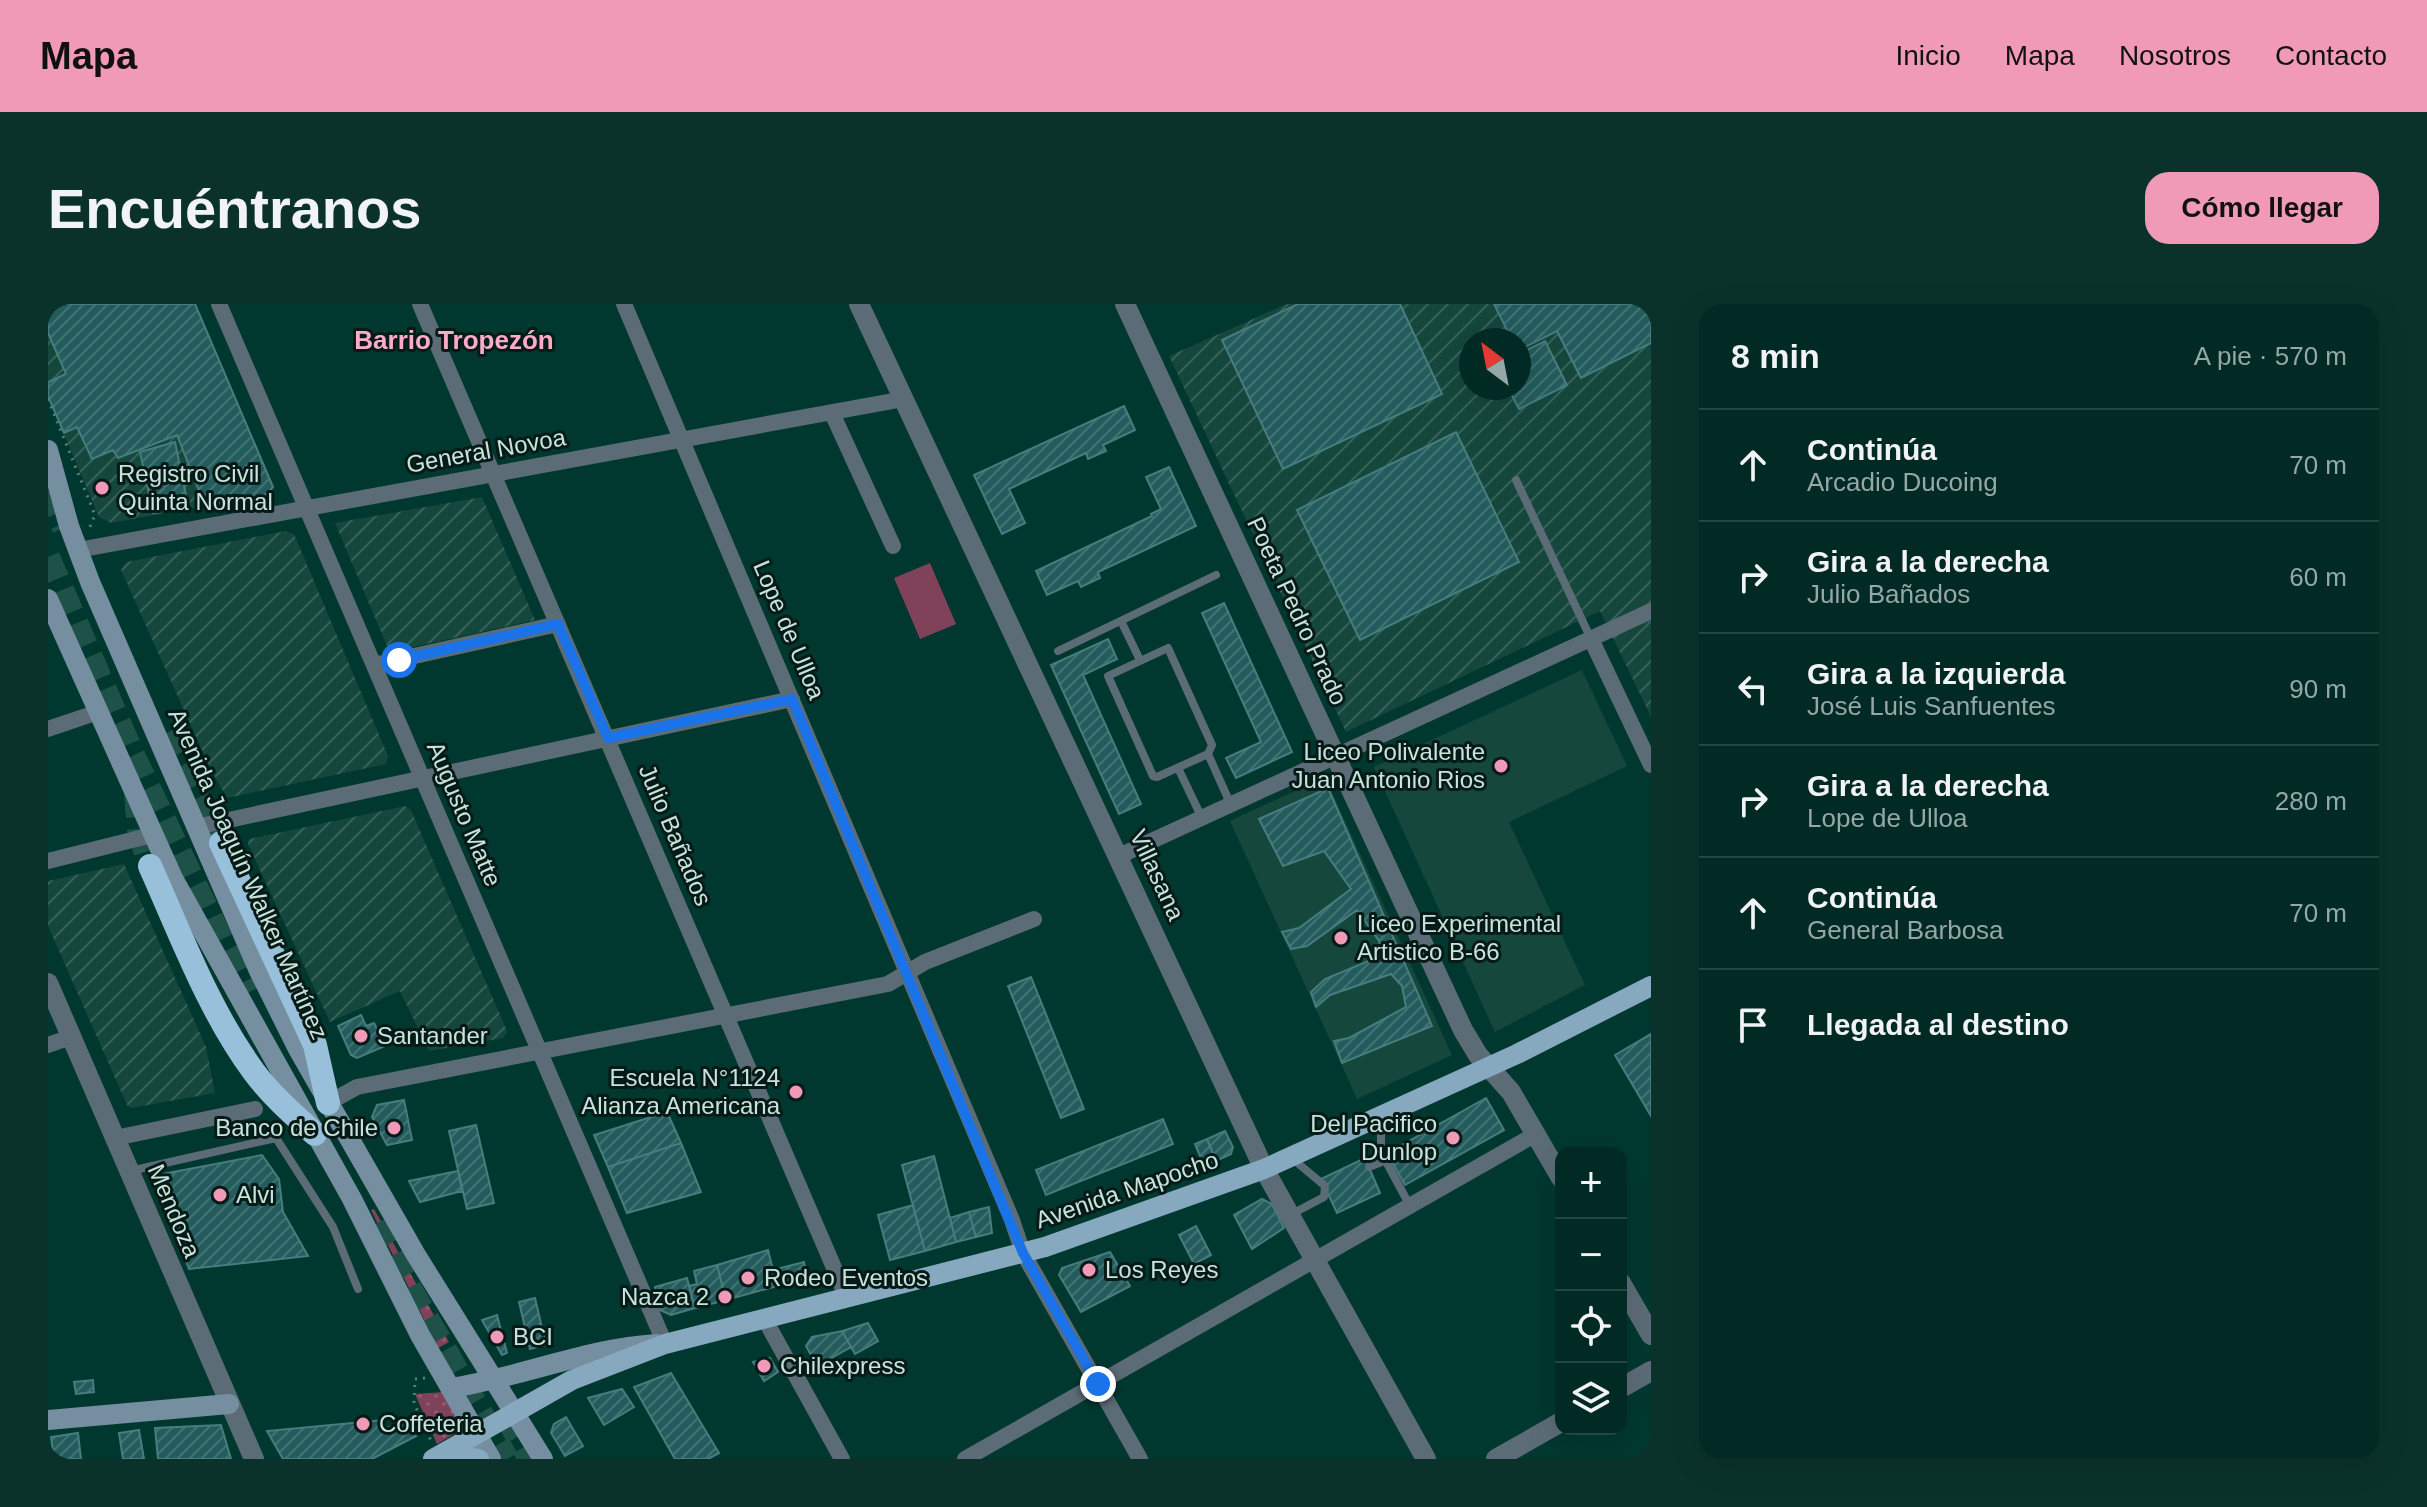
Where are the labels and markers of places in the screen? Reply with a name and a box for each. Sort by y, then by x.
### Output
place label: Registro Civil Quinta Normal [118,460,273,515]
marker: Registro Civil Quinta Normal [93,479,111,497]
place label: Liceo Polivalente Juan Antonio Rios [1292,738,1485,793]
marker: Liceo Polivalente Juan Antonio Rios [1492,757,1510,775]
place label: Liceo Experimental Artistico B-66 [1357,910,1561,965]
marker: Liceo Experimental Artistico B-66 [1332,929,1350,947]
place label: Santander [377,1022,488,1049]
marker: Santander [352,1027,370,1045]
place label: Escuela N°1124 Alianza Americana [581,1064,781,1119]
marker: Escuela N°1124 Alianza Americana [787,1083,805,1101]
place label: Del Pacifico Dunlop [1310,1110,1437,1165]
place label: Banco de Chile [215,1114,378,1141]
marker: Banco de Chile [385,1119,403,1137]
marker: Del Pacifico Dunlop [1444,1129,1462,1147]
place label: Alvi [236,1181,275,1208]
marker: Alvi [211,1186,229,1204]
place label: Los Reyes [1105,1256,1218,1283]
marker: Los Reyes [1080,1261,1098,1279]
place label: Rodeo Eventos [764,1264,928,1291]
marker: Rodeo Eventos [739,1269,757,1287]
place label: Nazca 2 [621,1283,709,1310]
marker: Nazca 2 [716,1288,734,1306]
place label: BCI [513,1323,553,1350]
marker: BCI [488,1328,506,1346]
place label: Chilexpress [780,1352,905,1379]
marker: Chilexpress [755,1357,773,1375]
place label: Coffeteria [379,1410,483,1437]
marker: Coffeteria [354,1415,372,1433]

